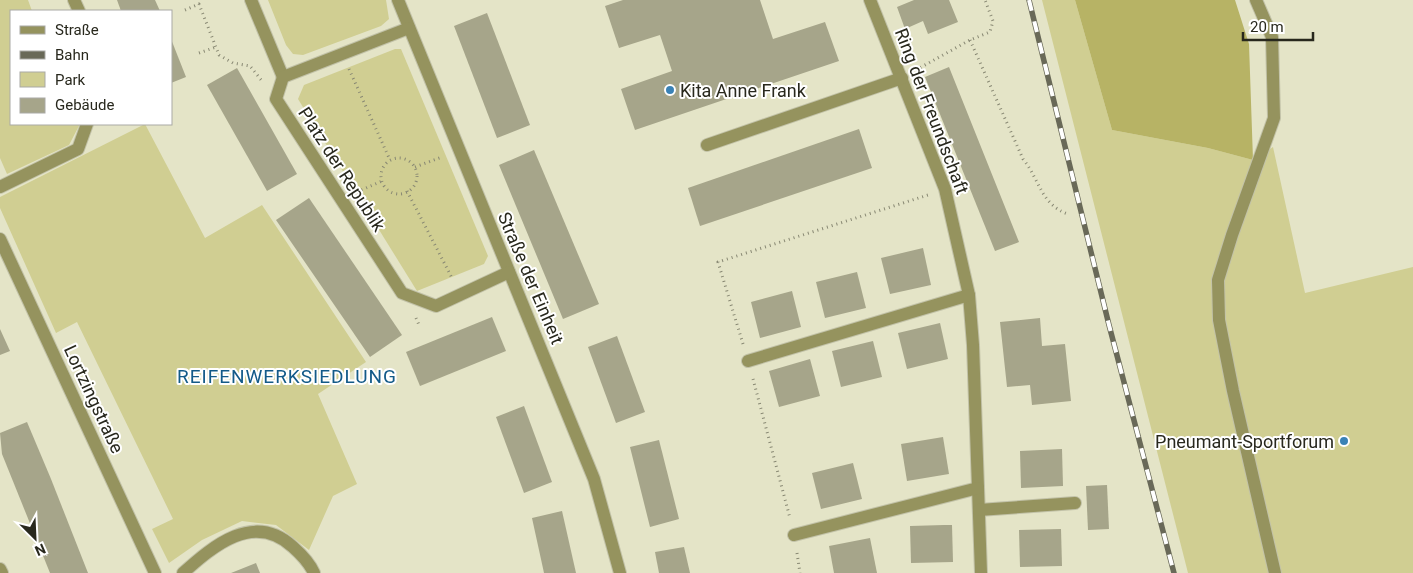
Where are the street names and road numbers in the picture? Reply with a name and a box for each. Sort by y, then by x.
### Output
street label: Ring der Freundschaft [891,25,973,197]
street label: Platz der Republik [294,103,390,236]
street label: Straße der Einheit [494,209,568,347]
street label: Lortzingstraße [60,342,128,456]

